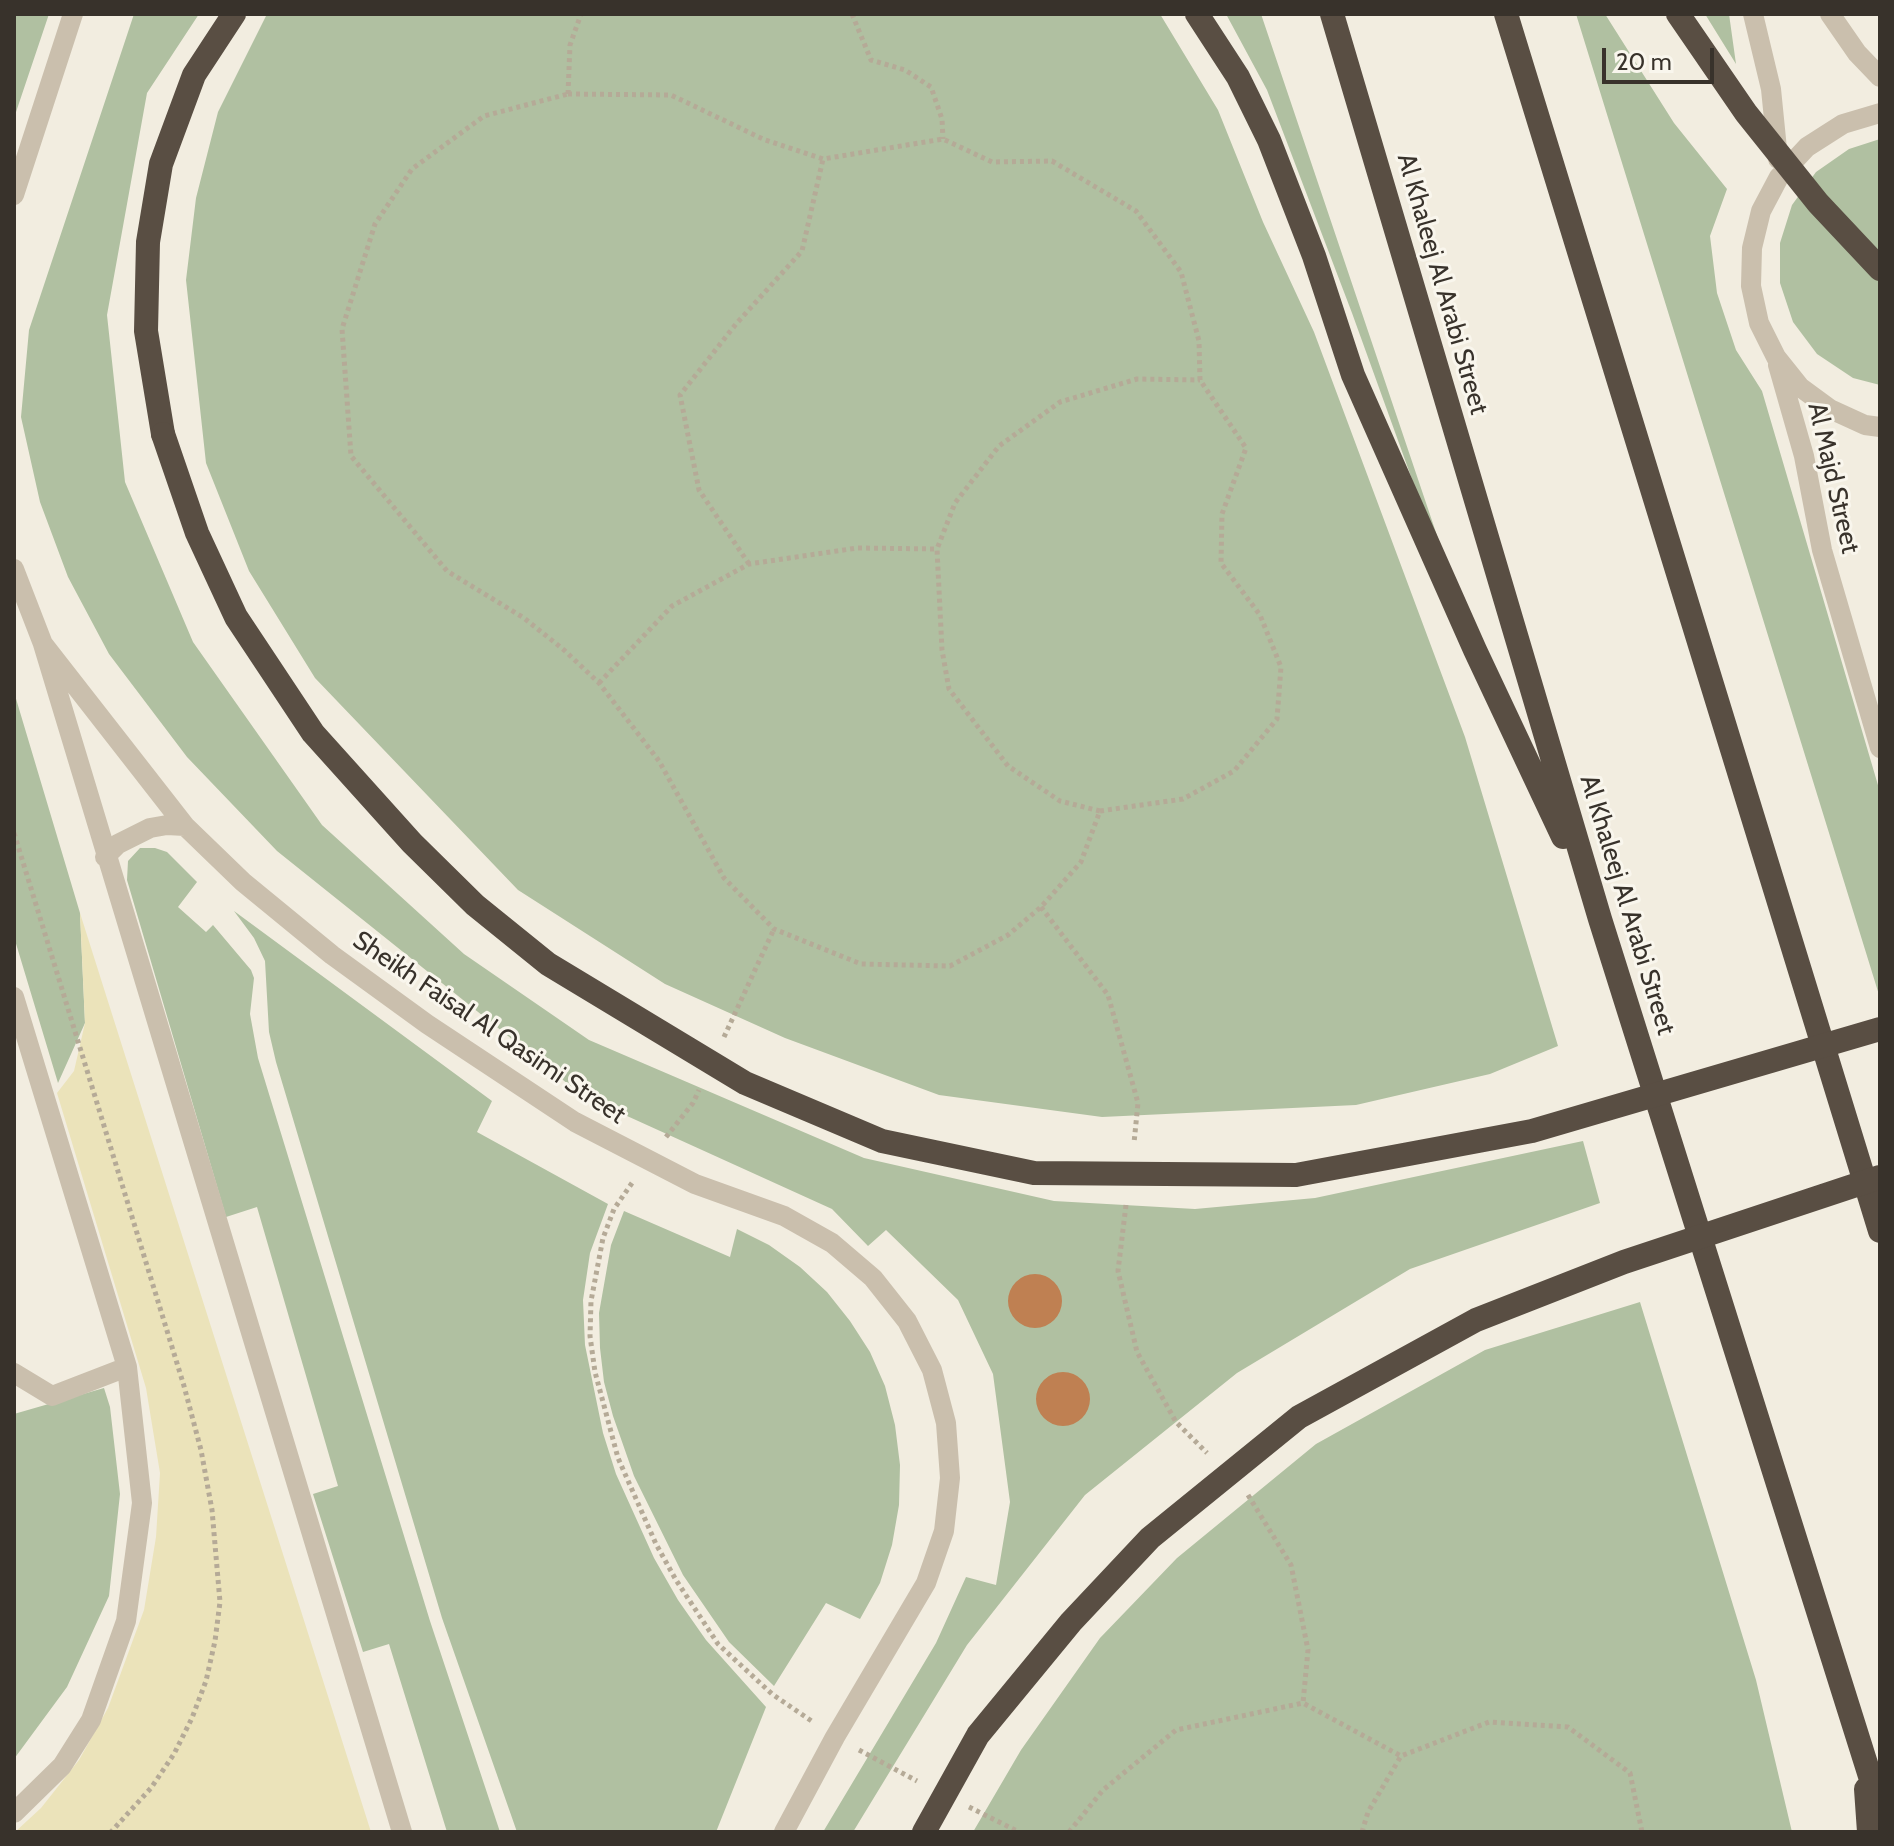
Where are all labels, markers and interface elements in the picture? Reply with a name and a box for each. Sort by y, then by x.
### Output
scale bar [1606,32,1718,82]
text: 20 m [1616,47,1672,76]
street label: Al Khaleej Al Arabi Street [1390,150,1494,418]
street label: Al Majd Street [1800,400,1866,556]
street label: Al Khaleej Al Arabi Street [1573,771,1681,1039]
street label: Sheikh Faisal Al Qasimi Street [347,925,631,1131]

